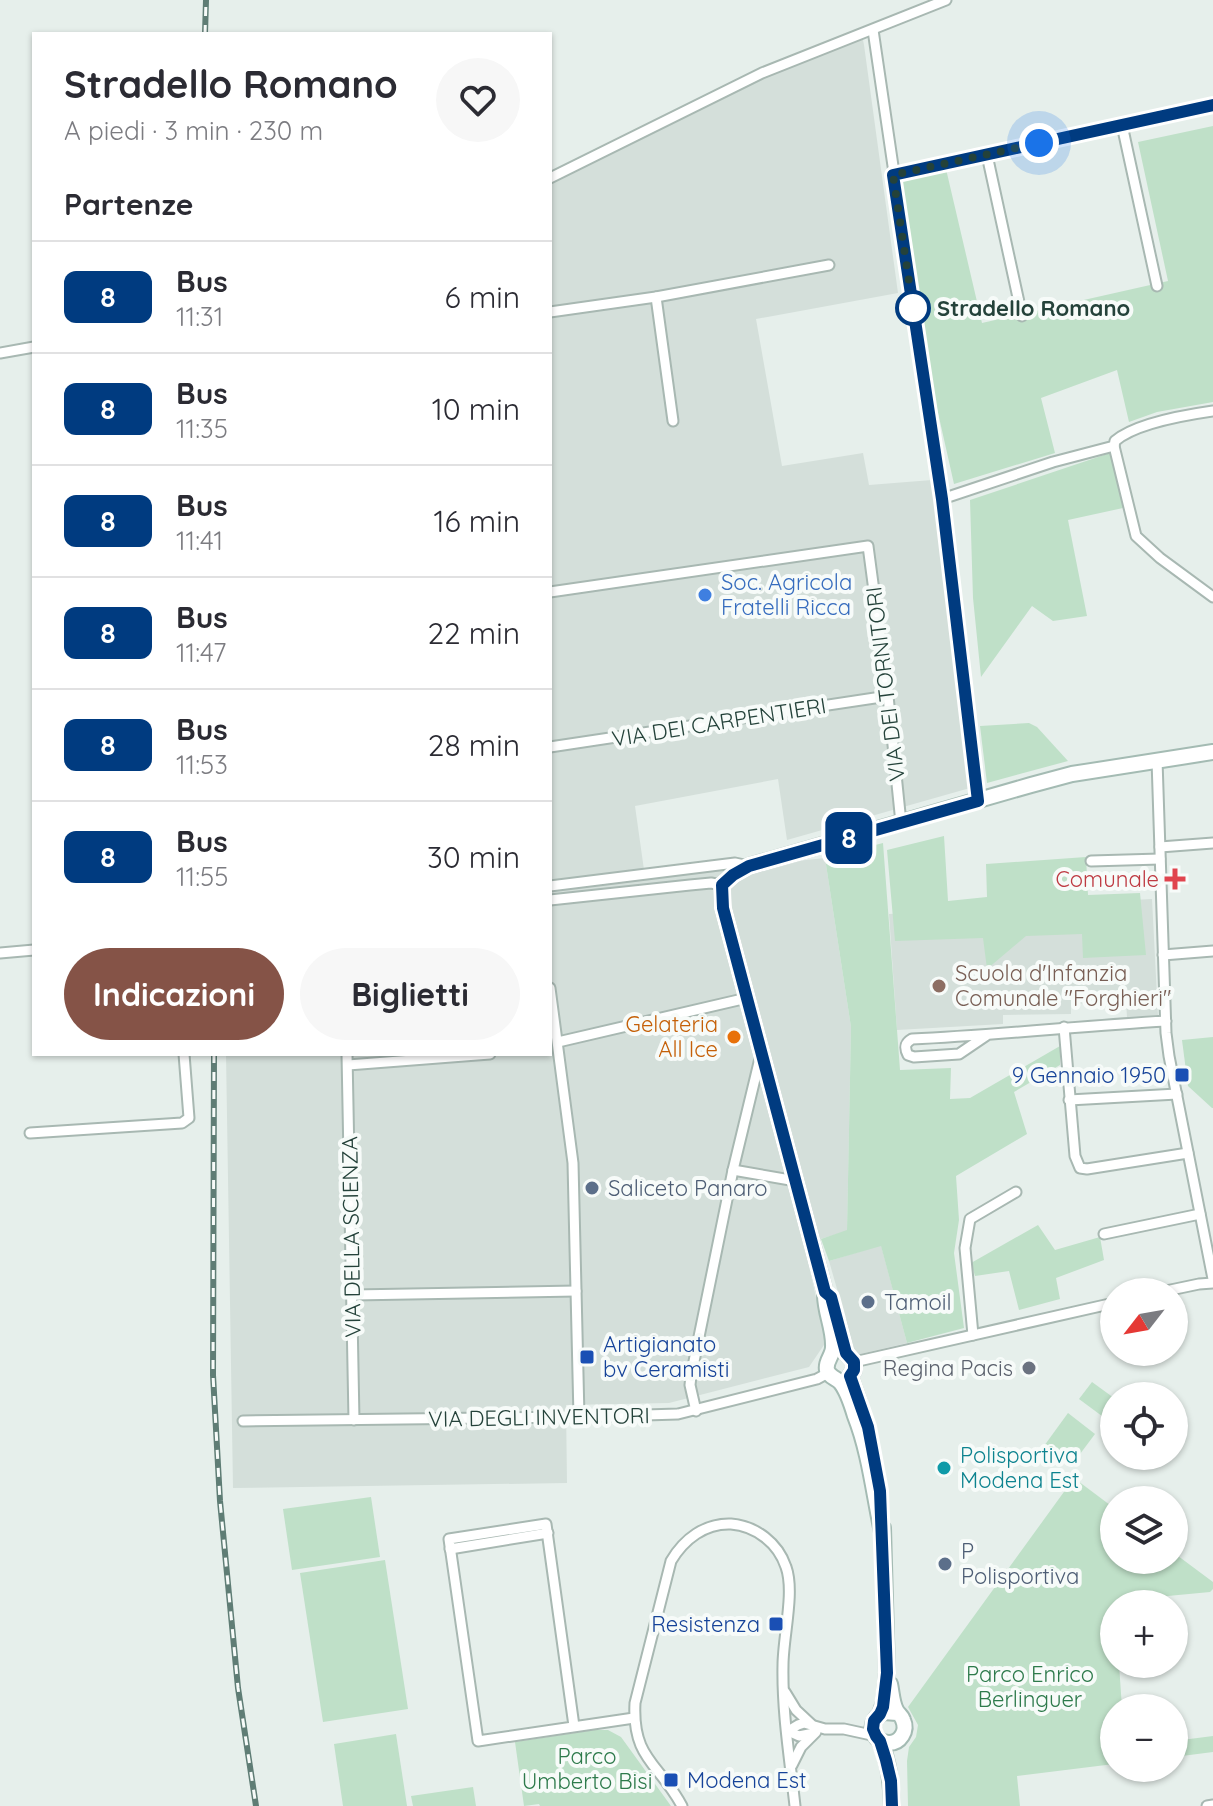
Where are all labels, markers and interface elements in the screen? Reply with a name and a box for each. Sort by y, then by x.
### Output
button: heart [436,58,520,142]
text: Stradello Romano [64,60,398,108]
text: A piedi · 3 min · 230 m [64,114,323,147]
your location [1019,123,1059,163]
text: Partenze [64,185,193,223]
text: Bus [176,262,228,300]
text: 6 min [445,278,520,316]
text: 8 [100,279,116,314]
marker: Stradello Romano [896,291,930,325]
place label: Stradello Romano [937,294,1130,322]
text: 11:31 [176,300,223,333]
text: Bus [176,374,228,412]
text: 10 min [432,390,520,428]
text: 8 [100,391,116,426]
text: 11:35 [176,412,228,445]
text: Bus [176,486,228,524]
text: 16 min [433,502,520,540]
text: 8 [100,503,116,538]
text: 11:41 [176,524,223,557]
place label: Soc. Agricola Fratelli Ricca [721,568,852,621]
street label: VIA DEI TORNITORI [859,585,911,783]
marker: Soc. Agricola Fratelli Ricca [696,586,714,604]
text: Bus [176,598,228,636]
text: 22 min [427,614,520,652]
text: 8 [100,615,116,650]
text: 11:47 [176,636,226,669]
street label: VIA DEI CARPENTIERI [610,691,828,753]
text: Bus [176,710,228,748]
text: 28 min [428,726,520,764]
text: 8 [100,727,116,762]
text: 11:53 [176,748,228,781]
line badge: 8 [823,812,875,864]
text: 8 [841,820,857,855]
text: Bus [176,822,228,860]
text: 30 min [427,838,520,876]
text: 8 [100,839,116,874]
text: 11:55 [176,860,228,893]
place label: Comunale [1055,865,1159,893]
marker: Comunale [1166,870,1184,888]
button: Indicazioni [64,948,284,1040]
button: Biglietti [300,948,520,1040]
place label: Scuola d'Infanzia Comunale "Forghieri" [955,959,1172,1012]
marker: Scuola d'Infanzia Comunale "Forghieri" [930,977,948,995]
place label: Gelateria All Ice [626,1010,718,1063]
marker: Gelateria All Ice [725,1028,743,1046]
place label: 9 Gennaio 1950 [1012,1061,1166,1089]
marker: 9 Gennaio 1950 [1173,1066,1191,1084]
street label: VIA DELLA SCIENZA [335,1136,367,1338]
place label: Saliceto Panaro [608,1174,768,1202]
marker: Saliceto Panaro [583,1179,601,1197]
north arrow [1100,1278,1188,1366]
map controls [1100,1278,1188,1782]
place label: Tamoil [884,1288,952,1316]
marker: Tamoil [859,1293,877,1311]
place label: Artigianato bv Ceramisti [603,1330,729,1383]
marker: Artigianato bv Ceramisti [578,1348,596,1366]
place label: Regina Pacis [883,1354,1013,1382]
marker: Regina Pacis [1020,1359,1038,1377]
button: locate [1100,1382,1188,1470]
street label: VIA DEGLI INVENTORI [428,1401,650,1433]
place label: Polisportiva Modena Est [960,1441,1080,1494]
marker: Polisportiva Modena Est [935,1459,953,1477]
button: layers [1100,1486,1188,1574]
place label: P Polisportiva [961,1537,1079,1590]
marker: P Polisportiva [936,1555,954,1573]
button: + [1100,1590,1188,1678]
place label: Resistenza [651,1610,760,1638]
marker: Resistenza [767,1615,785,1633]
park label: Parco Enrico Berlinguer [966,1660,1094,1713]
button: − [1100,1694,1188,1782]
park label: Parco Umberto Bisi [522,1742,652,1795]
place label: Modena Est [687,1766,807,1794]
marker: Modena Est [662,1771,680,1789]

